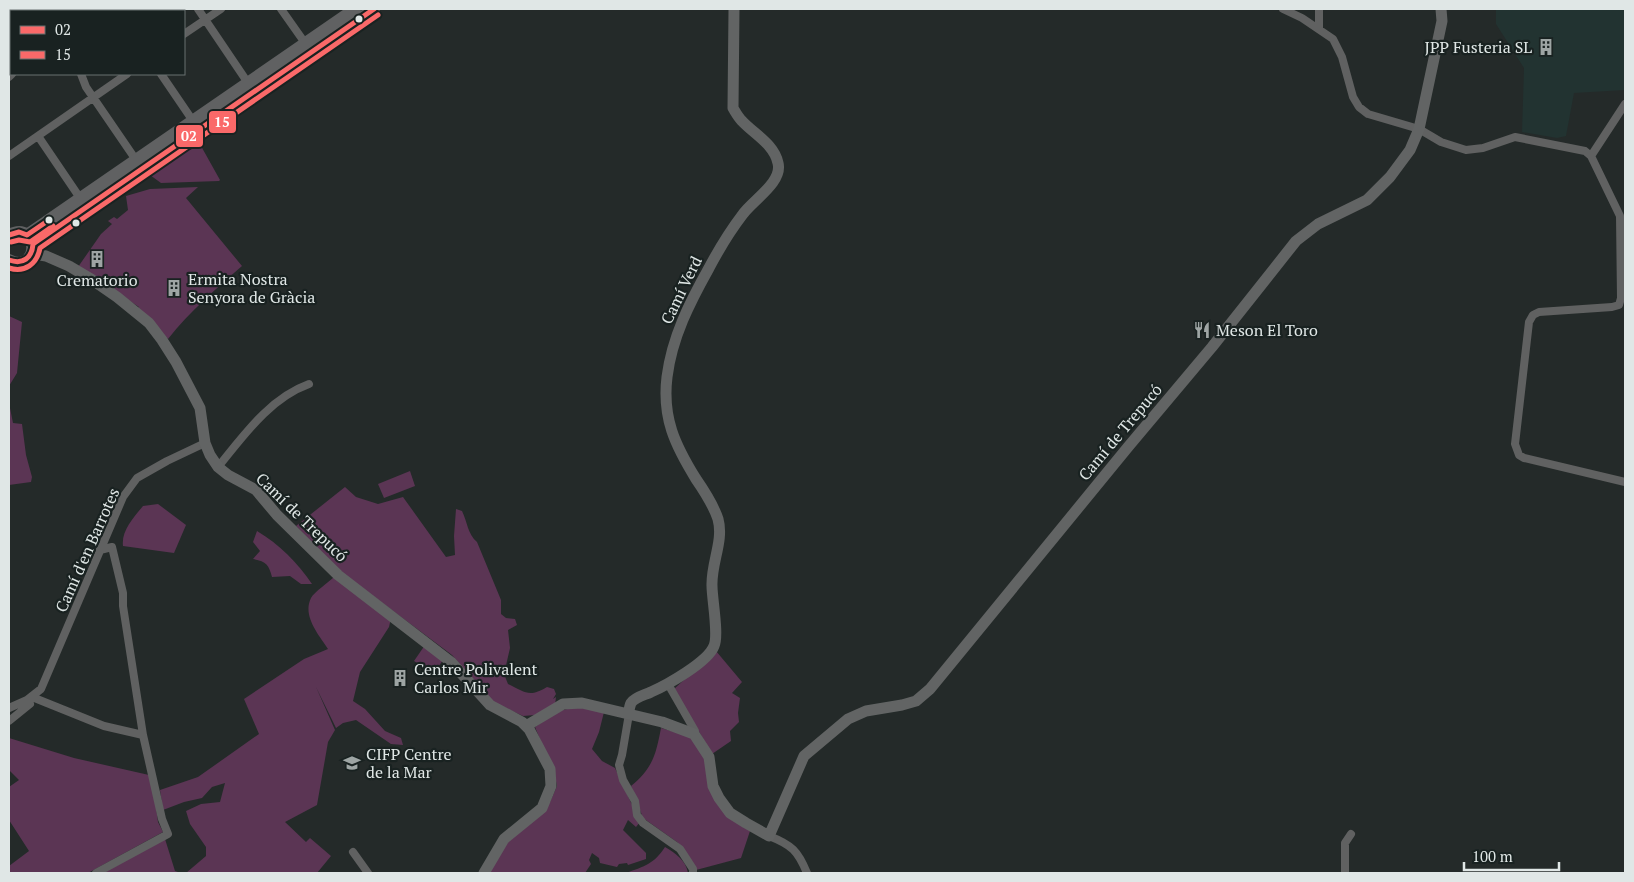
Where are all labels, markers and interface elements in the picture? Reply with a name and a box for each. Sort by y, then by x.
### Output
legend [10,10,185,75]
unlabelled marker [354,14,364,24]
text: 02 [55,19,71,39]
place label: JPP Fusteria SL [1424,36,1532,58]
building icon: JPP Fusteria SL [1536,37,1556,57]
text: 15 [55,44,71,64]
line badge: 15 [208,110,237,134]
text: 15 [214,112,230,131]
line badge: 02 [175,124,204,148]
text: 02 [181,126,197,145]
unlabelled marker [44,215,54,225]
unlabelled marker [71,218,81,228]
building icon: Crematorio [87,249,107,269]
street label: Camí Verd [655,252,707,328]
place label: Ermita Nostra Senyora de Gràcia [188,268,315,308]
place label: Crematorio [57,269,138,291]
building icon: Ermita Nostra Senyora de Gràcia [164,278,184,298]
place label: Meson El Toro [1216,319,1318,341]
restaurant icon: Meson El Toro [1192,320,1212,340]
street label: Camí de Trepucó [1073,379,1167,485]
street label: Camí de Trepucó [251,468,353,567]
street label: Camí d'en Barrotes [50,484,124,616]
place label: Centre Polivalent Carlos Mir [414,658,538,698]
building icon: Centre Polivalent Carlos Mir [390,668,410,688]
place label: CIFP Centre de la Mar [366,743,452,783]
school or university icon: CIFP Centre de la Mar [342,753,362,773]
scale bar [1464,840,1559,872]
text: 100 m [1472,846,1513,866]

